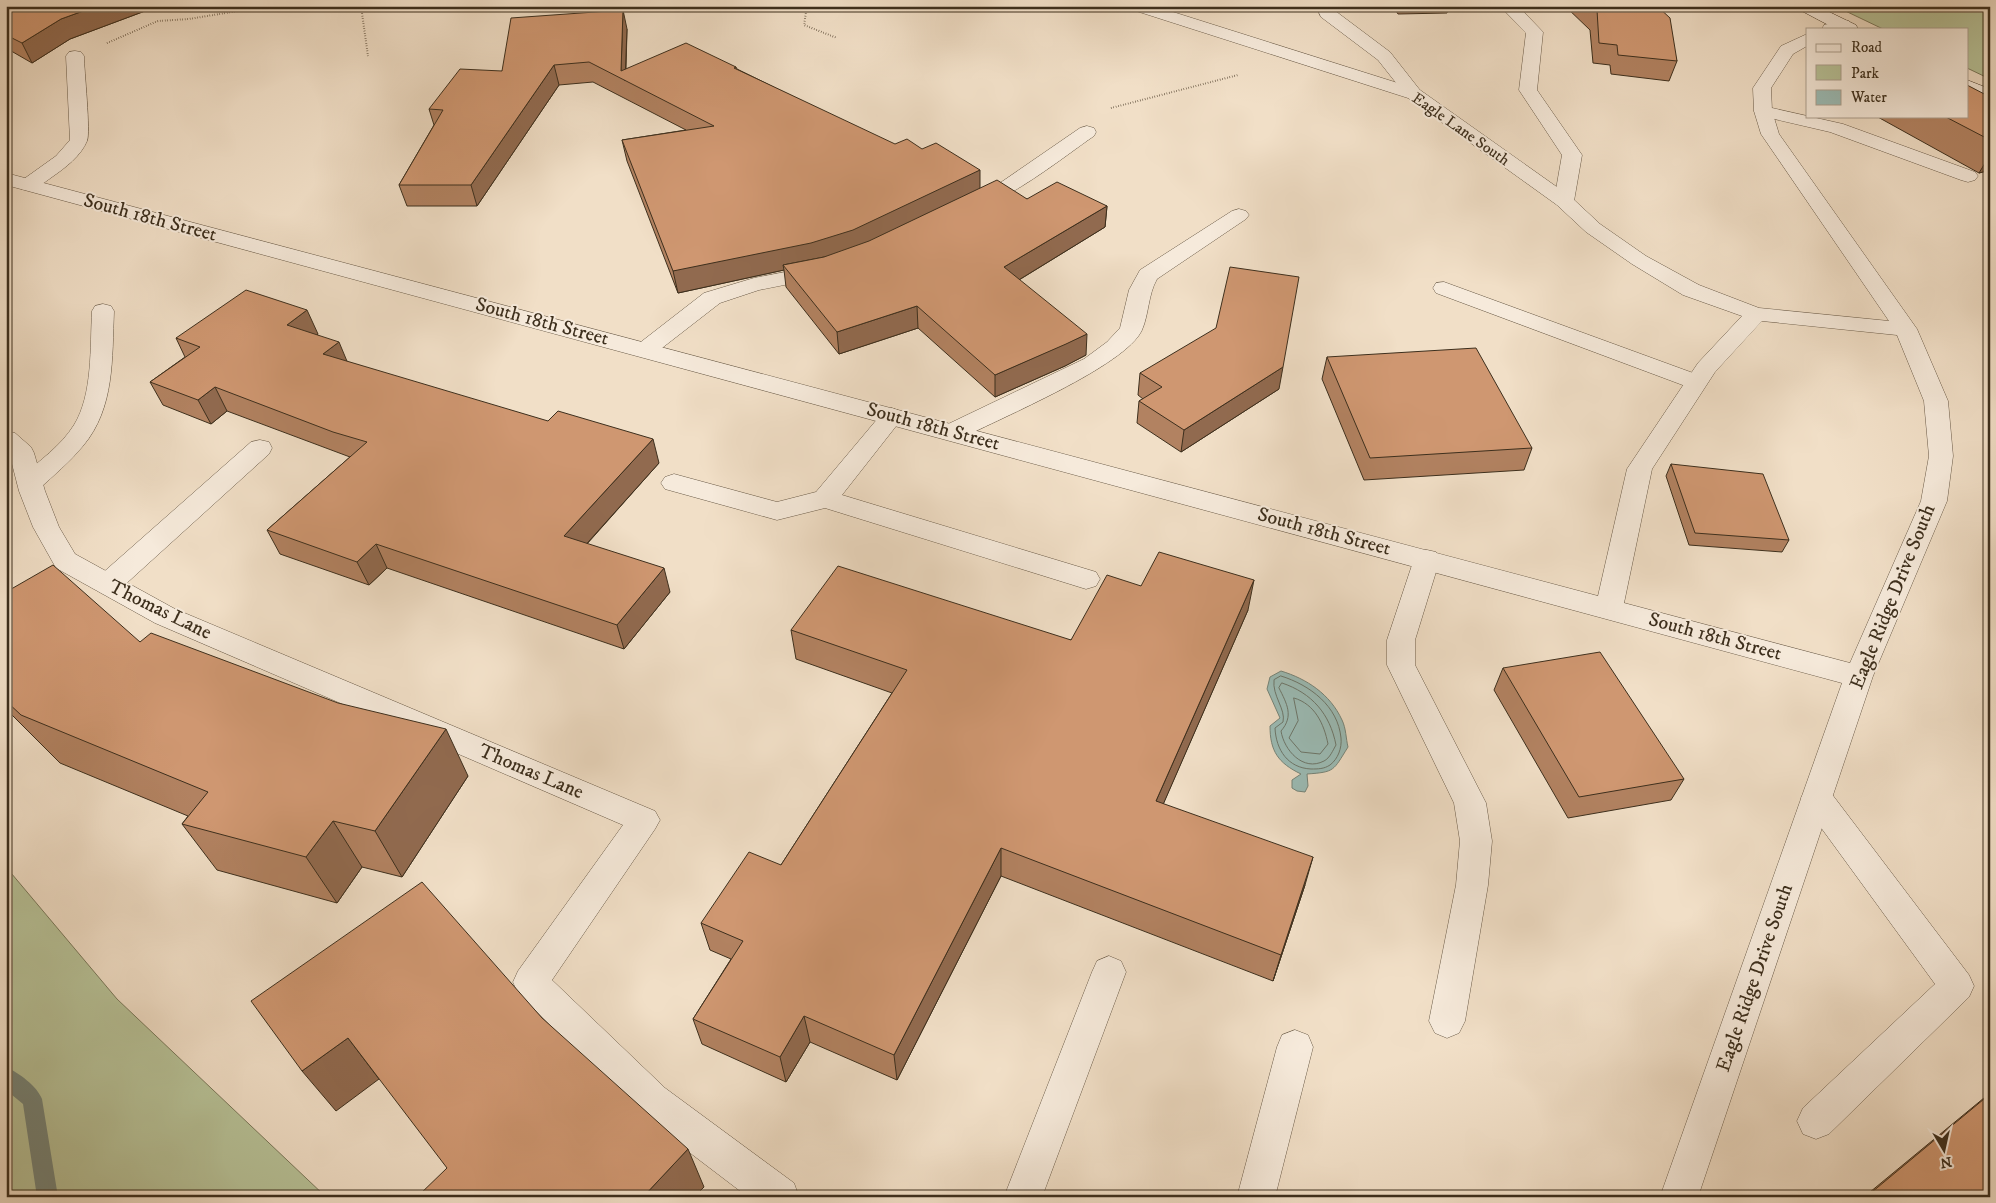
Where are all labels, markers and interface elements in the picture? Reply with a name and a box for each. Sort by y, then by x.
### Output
legend [1806,28,1968,118]
text: Road [1851,38,1883,57]
text: Park [1851,64,1880,83]
street label: Eagle Lane South [1408,88,1514,170]
text: Water [1850,88,1887,107]
street label: South 18th Street [81,188,219,248]
street label: South 18th Street [473,292,611,352]
street label: South 18th Street [864,397,1002,457]
street label: Eagle Ridge Drive South [1844,500,1942,693]
street label: South 18th Street [1255,502,1393,562]
street label: Thomas Lane [104,574,216,646]
street label: South 18th Street [1646,607,1784,667]
street label: Thomas Lane [475,739,587,805]
street label: Eagle Ridge Drive South [1711,880,1799,1075]
north arrow [1918,1126,1968,1176]
text: N [1938,1152,1953,1172]

